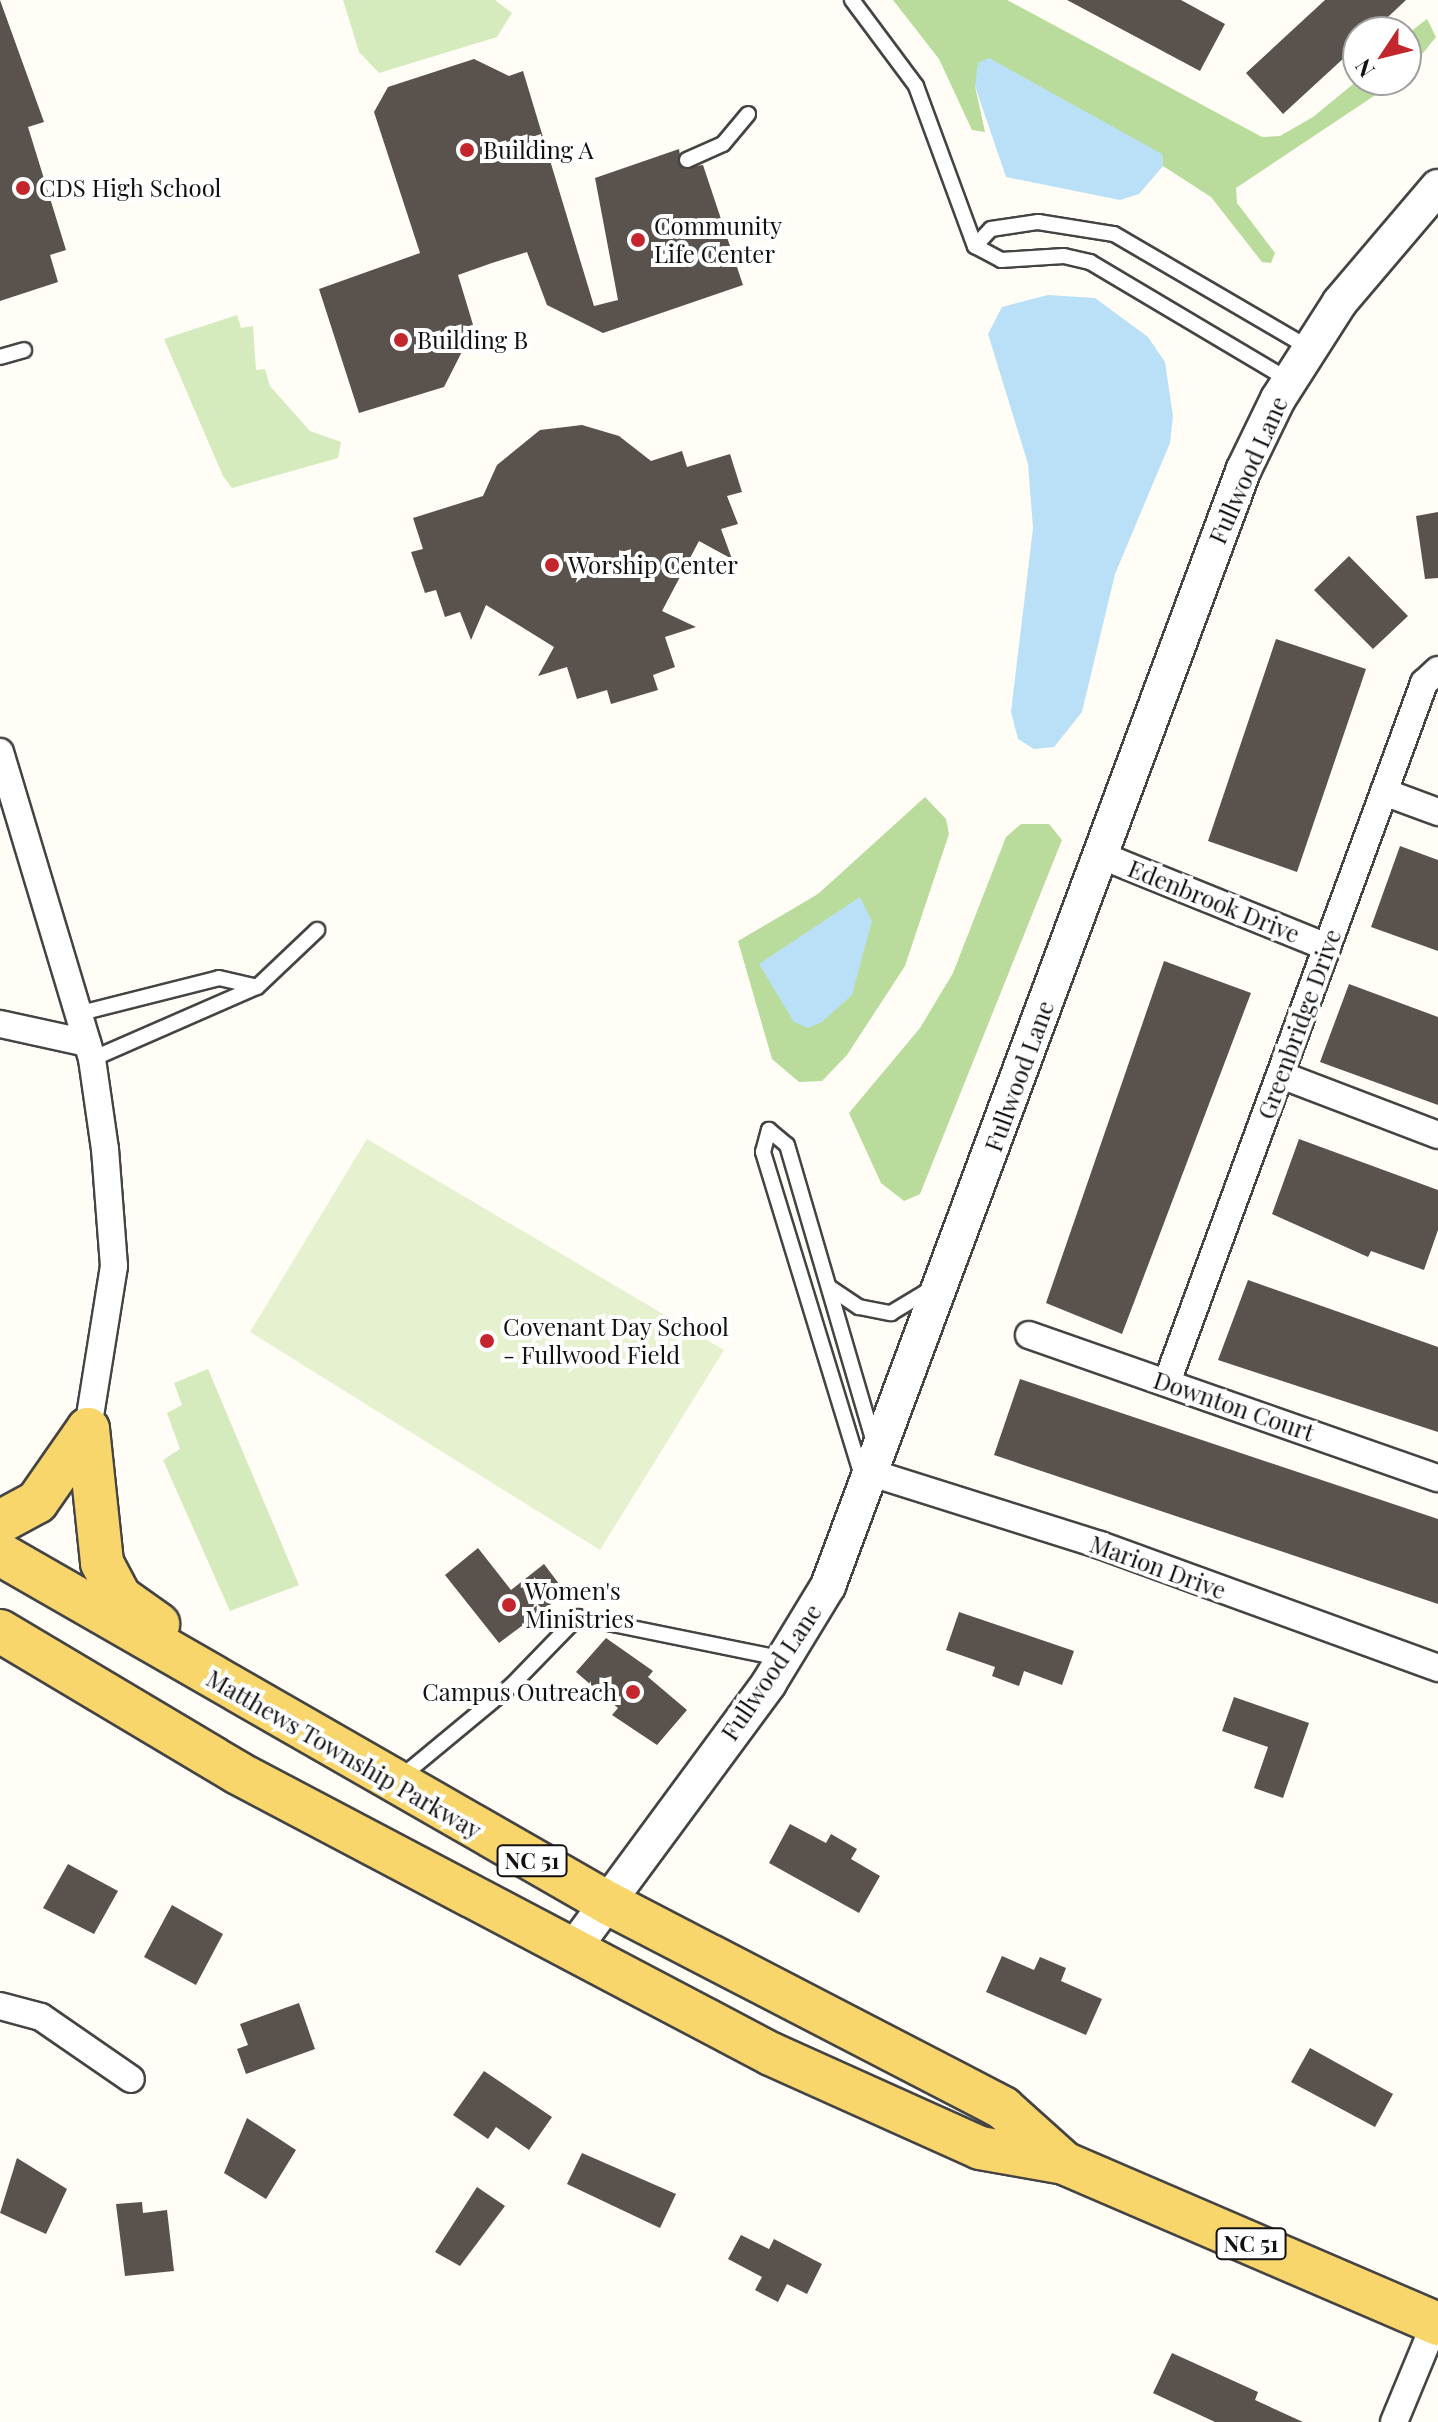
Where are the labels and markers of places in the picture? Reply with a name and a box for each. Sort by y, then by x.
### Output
place label: Building A [483,136,594,164]
marker: Building A [458,141,476,159]
place label: CDS High School [39,174,221,202]
marker: CDS High School [14,179,32,197]
place label: Community Life Center [654,212,782,268]
marker: Community Life Center [629,231,647,249]
place label: Building B [417,326,528,354]
marker: Building B [392,331,410,349]
place label: Worship Center [568,551,738,579]
marker: Worship Center [543,556,561,574]
place label: Covenant Day School - Fullwood Field [503,1313,730,1369]
marker: Covenant Day School - Fullwood Field [478,1332,496,1350]
place label: Women's Ministries [525,1577,634,1633]
marker: Women's Ministries [500,1596,518,1614]
place label: Campus Outreach [422,1678,617,1706]
marker: Campus Outreach [624,1683,642,1701]

